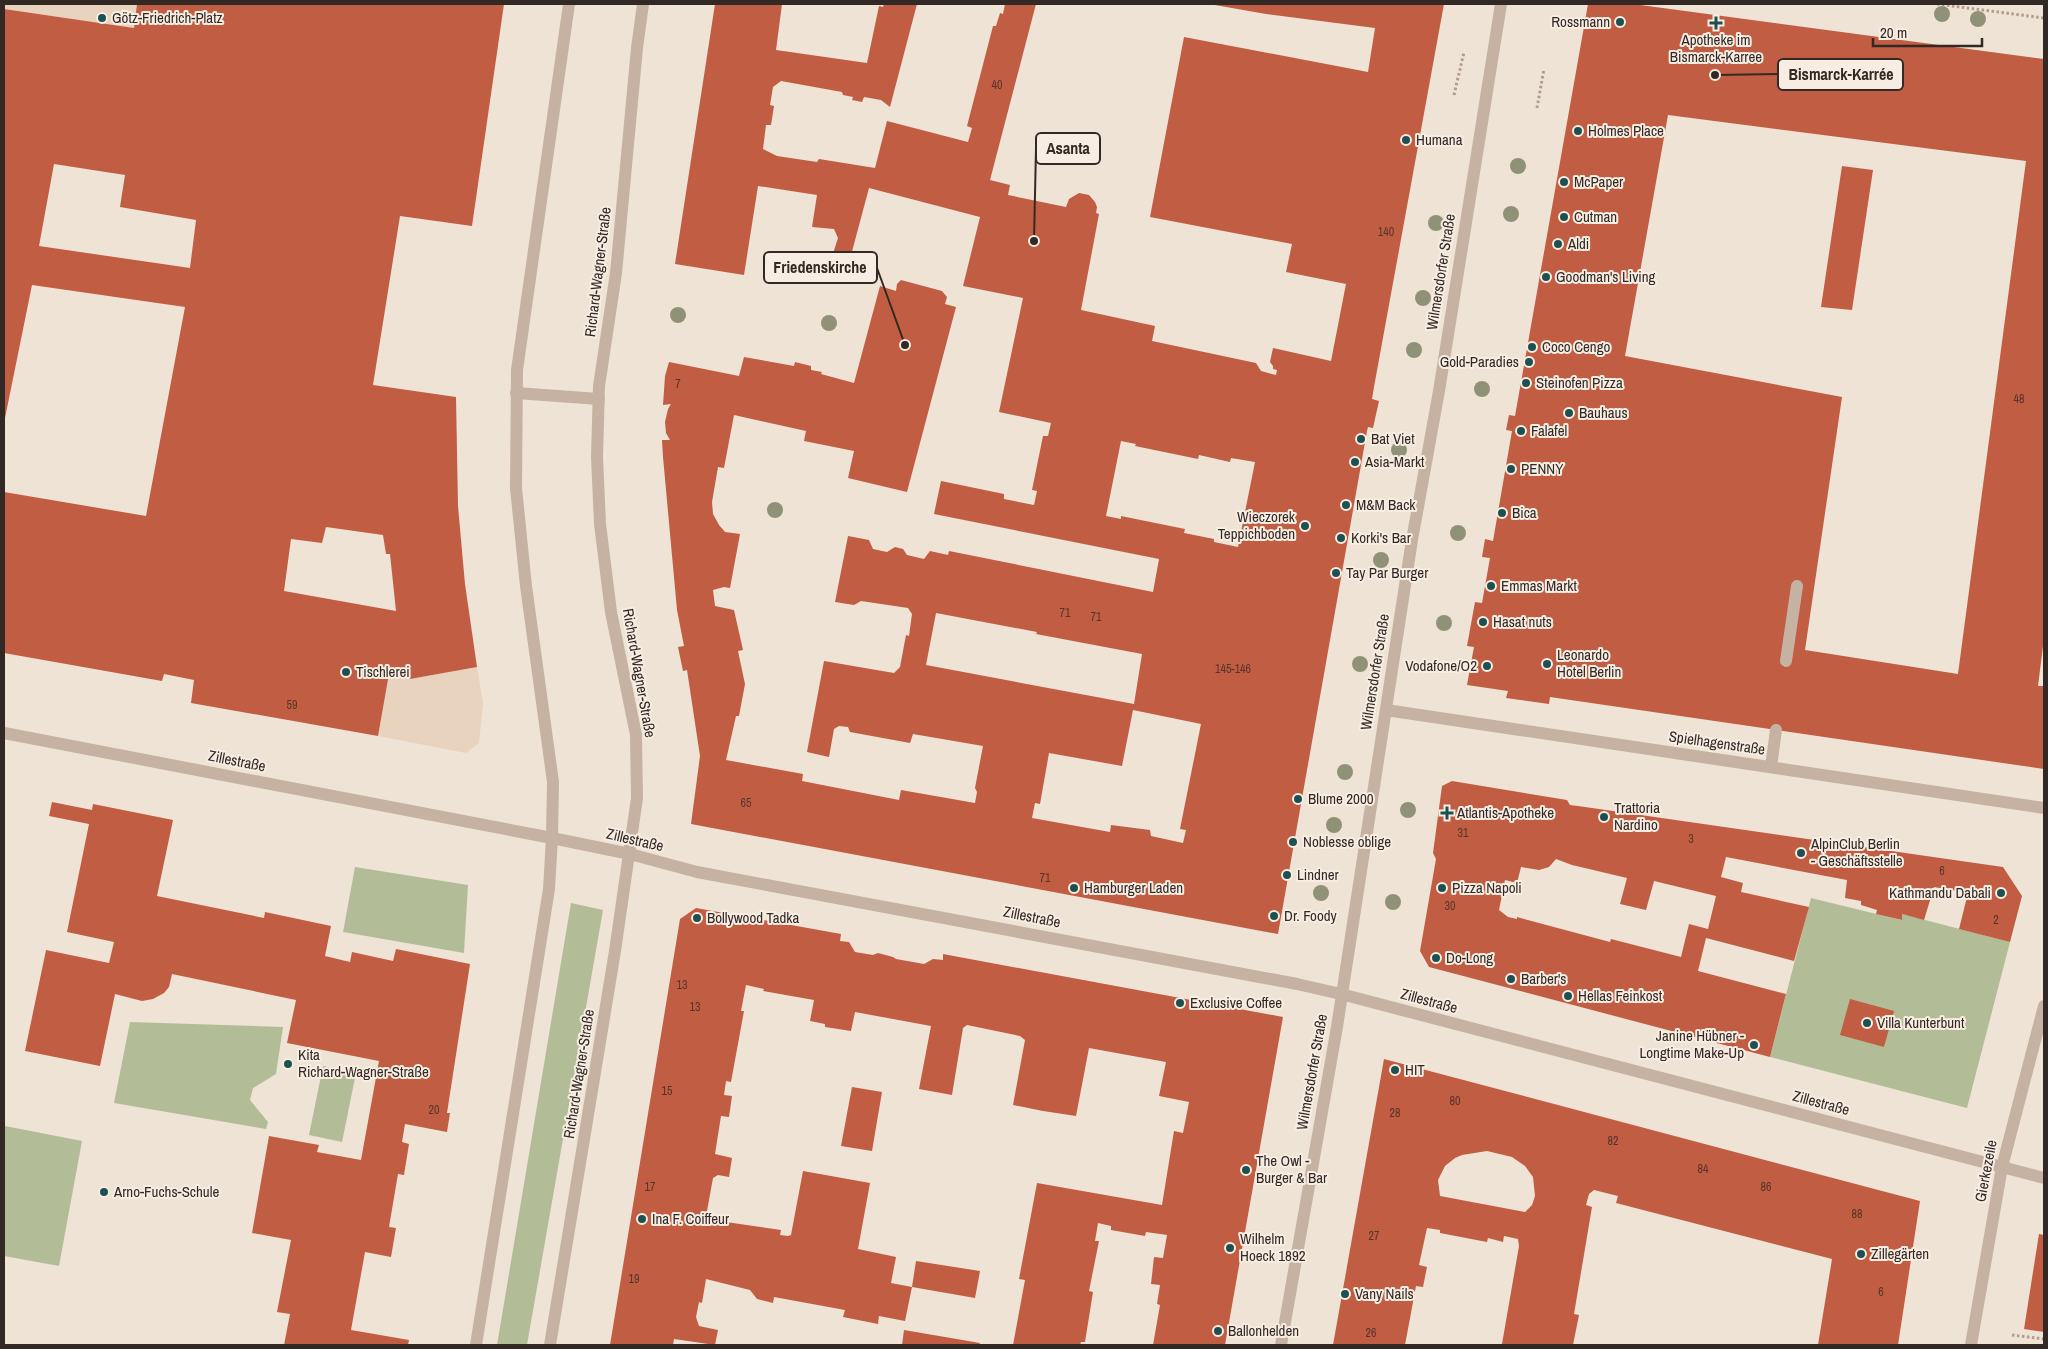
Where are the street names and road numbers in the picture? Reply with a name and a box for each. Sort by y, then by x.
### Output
street label: Richard-Wagner-Straße [579,206,616,338]
street label: Wilmersdorfer Straße [1421,212,1460,332]
street label: Richard-Wagner-Straße [618,607,661,739]
street label: Wilmersdorfer Straße [1355,612,1394,732]
street label: Spielhagenstraße [1668,725,1767,760]
street label: Zillestraße [207,745,268,776]
street label: Zillestraße [604,823,666,856]
street label: Zillestraße [1002,901,1063,932]
street label: Zillestraße [1398,983,1460,1018]
street label: Richard-Wagner-Straße [558,1008,599,1140]
street label: Wilmersdorfer Straße [1291,1012,1332,1132]
street label: Zillestraße [1790,1085,1852,1120]
street label: Gierkezeile [1969,1138,2002,1204]

